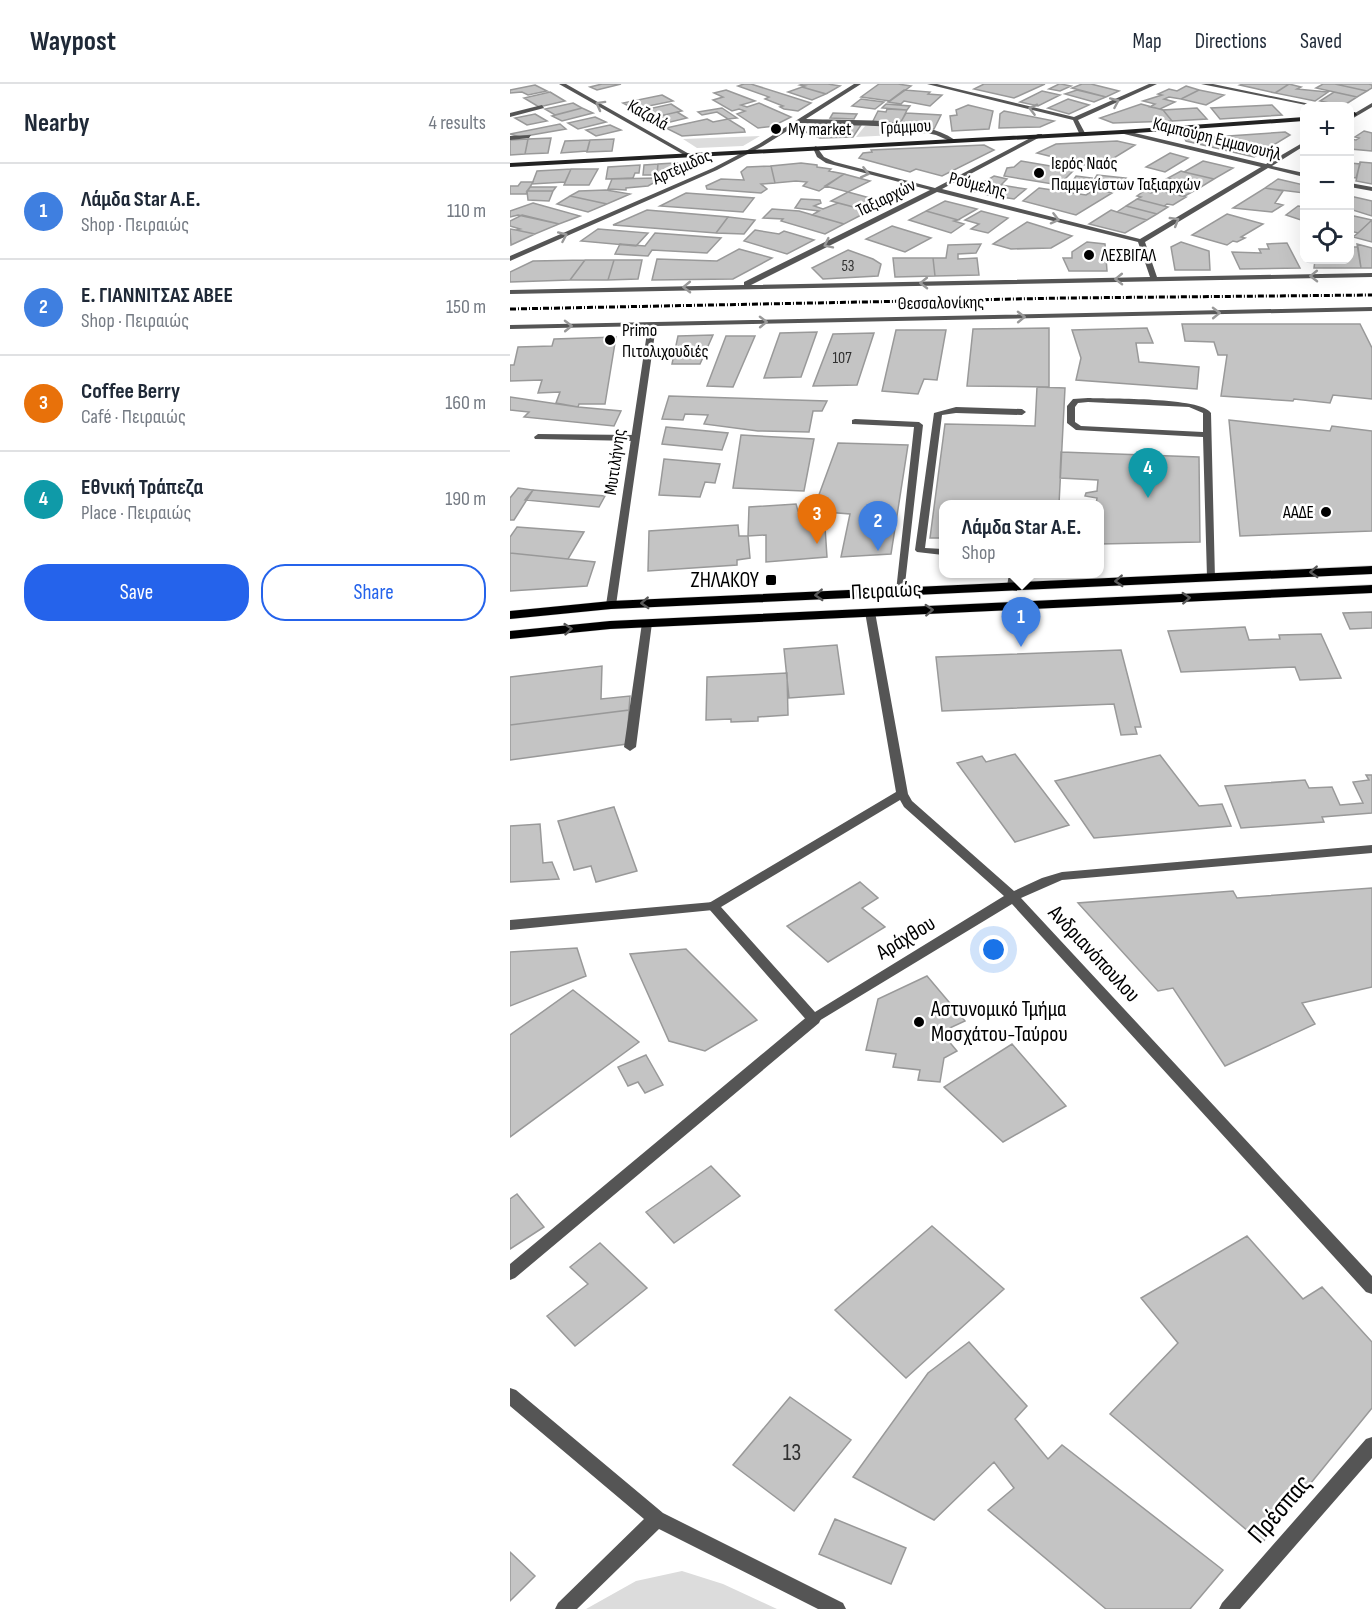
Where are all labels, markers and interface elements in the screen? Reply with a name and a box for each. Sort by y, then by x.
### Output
text: Waypost [30,25,116,58]
text: Map [1132,29,1162,54]
text: Directions [1195,29,1267,54]
text: Saved [1300,29,1342,54]
street label: Καζαλά [624,95,672,135]
one-way arrow [1108,97,1119,109]
one-way arrow [596,101,606,112]
map controls [1300,102,1354,264]
button: + [1300,102,1354,156]
one-way arrow [1029,104,1039,117]
text: Nearby [24,108,90,139]
text: 4 results [429,111,486,135]
street label: Καμπούρη Εμμανουήλ [1151,113,1284,165]
street label: Γράμμου [880,115,932,139]
place label: My market [788,119,852,140]
marker: My market [769,122,783,136]
street label: Αρτέμιδος [648,145,715,190]
place label: Ιερός Ναός Παμμεγίστων Ταξιαρχών [1051,153,1201,195]
button: − [1300,156,1354,210]
one-way arrow [860,165,870,178]
marker: Ιερός Ναός Παμμεγίστων Ταξιαρχών [1032,166,1046,180]
street label: Ρούμελης [947,168,1009,202]
street label: Ταξιαρχών [853,175,919,221]
text: Λάμδα Star Α.Ε. [81,186,200,213]
text: 1 [40,199,47,223]
text: 110 m [447,199,486,223]
button: locate [1300,210,1354,264]
one-way arrow [1049,212,1059,225]
text: Shop · Πειραιώς [81,213,189,237]
one-way arrow [1169,216,1179,228]
one-way arrow [557,231,568,243]
one-way arrow [823,236,834,248]
place label: ΛΕΣΒΙΓΑΛ [1100,245,1156,266]
marker: ΛΕΣΒΙΓΑΛ [1082,248,1096,262]
house number: 53 [841,257,855,276]
one-way arrow [1309,270,1318,282]
one-way arrow [1114,273,1123,285]
one-way arrow [919,276,928,289]
one-way arrow [682,281,691,293]
text: Ε. ΓΙΑΝΝΙΤΣΑΣ ΑΒΕΕ [81,282,233,309]
street label: Θεσσαλονίκης [897,292,985,314]
text: 2 [39,295,48,319]
text: 150 m [446,295,486,319]
one-way arrow [1212,306,1221,319]
text: Shop · Πειραιώς [81,309,189,333]
one-way arrow [1017,310,1026,323]
one-way arrow [759,315,768,328]
one-way arrow [564,320,573,332]
place label: Primo Πιτολιχουδιές [622,320,709,362]
marker: Primo Πιτολιχουδιές [603,333,617,347]
house number: 107 [832,349,852,368]
text: Coffee Berry [81,378,180,405]
text: 3 [39,391,48,415]
text: 160 m [445,391,486,415]
text: Café · Πειραιώς [81,405,186,429]
street label: Μυτιλήνης [600,428,630,496]
pin: 4 [1128,448,1168,498]
text: Εθνική Τράπεζα [81,474,203,501]
text: 4 [39,487,48,511]
text: 190 m [445,487,486,511]
pin: 3 [798,494,836,544]
popup [939,500,1104,578]
text: Place · Πειραιώς [81,501,191,525]
pin: 2 [858,502,898,551]
place label: ΑΑΔΕ [1282,502,1314,523]
marker: ΑΑΔΕ [1319,505,1333,519]
text: Λάμδα Star Α.Ε. [962,514,1081,541]
text: Shop [962,541,995,565]
button: Save [24,564,249,621]
button: Share [261,564,486,621]
one-way arrow [1309,566,1318,579]
place label: ΖΗΛΑΚΟΥ [691,567,759,594]
marker: ΖΗΛΑΚΟΥ [764,573,778,587]
one-way arrow [1114,575,1123,588]
street label: Πειραιώς [850,576,922,606]
one-way arrow [815,588,824,601]
one-way arrow [1182,591,1191,604]
one-way arrow [640,596,649,609]
pin: 1 [1002,598,1040,647]
one-way arrow [924,603,933,616]
one-way arrow [564,622,573,635]
street label: Ανδριανόπουλου [1042,899,1146,1008]
street label: Αράχθου [871,910,940,967]
your location [979,935,1008,964]
place label: Αστυνομικό Τμήμα Μοσχάτου-Ταύρου [930,996,1068,1048]
marker: Αστυνομικό Τμήμα Μοσχάτου-Ταύρου [912,1015,926,1029]
house number: 13 [783,1438,801,1467]
street label: Πρέσπας [1241,1468,1319,1550]

